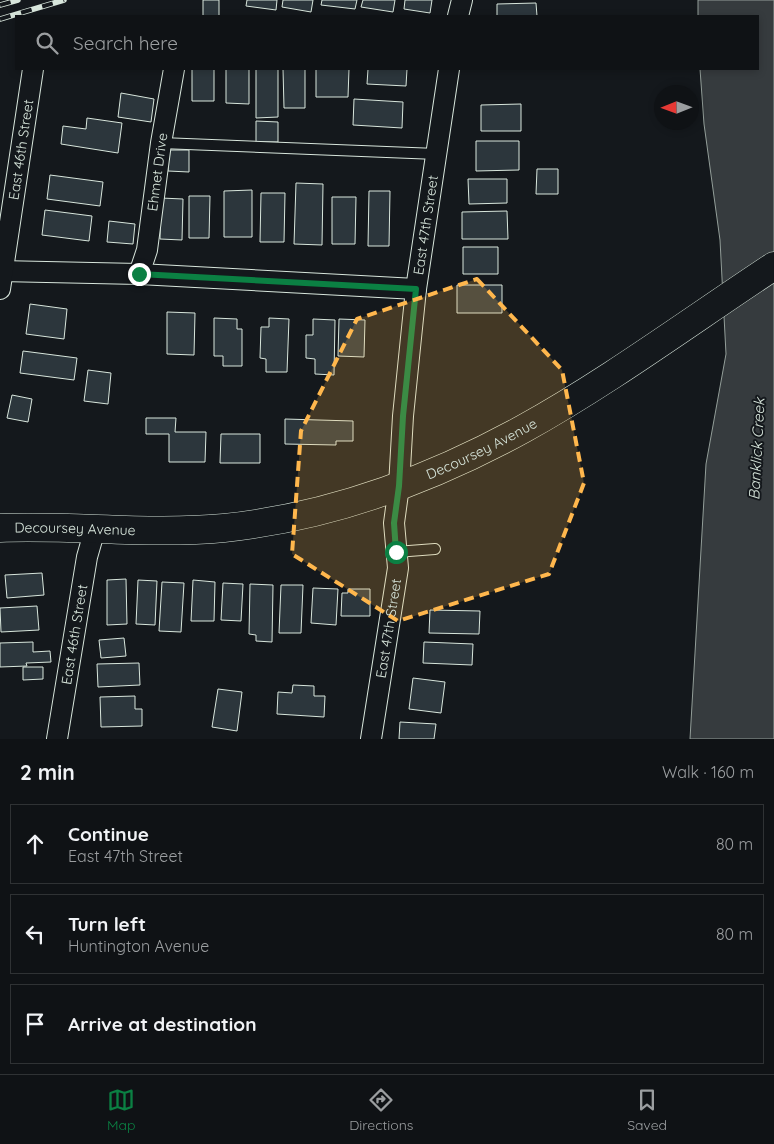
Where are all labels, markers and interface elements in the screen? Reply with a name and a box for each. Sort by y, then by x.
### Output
search box [15,15,759,70]
icon: search [33,29,61,57]
text: Search here [73,31,178,55]
north arrow [654,85,699,130]
street label: East 46th Street [4,98,37,201]
street label: Ehmet Drive [143,131,172,212]
street label: East 47th Street [409,174,442,276]
route end [128,263,151,286]
water label: Banklick Creek [744,395,769,501]
street label: Decoursey Avenue [423,414,540,484]
street label: Decoursey Avenue [14,518,136,539]
route start [385,541,408,564]
street label: East 47th Street [372,577,405,679]
street label: East 46th Street [57,583,91,686]
text: 2 min [20,759,75,785]
text: Walk · 160 m [662,762,754,782]
text: Continue [68,822,149,846]
icon: ahead [21,830,49,858]
text: 80 m [716,834,753,854]
text: East 47th Street [68,846,183,866]
text: Turn left [68,912,146,936]
icon: left [21,920,49,948]
text: 80 m [716,924,753,944]
text: Huntington Avenue [68,936,209,956]
icon: arrive [21,1010,49,1038]
text: Arrive at destination [68,1012,257,1036]
tab: Map [107,1086,135,1134]
tab: Directions [349,1086,413,1134]
tab: Saved [627,1086,667,1134]

